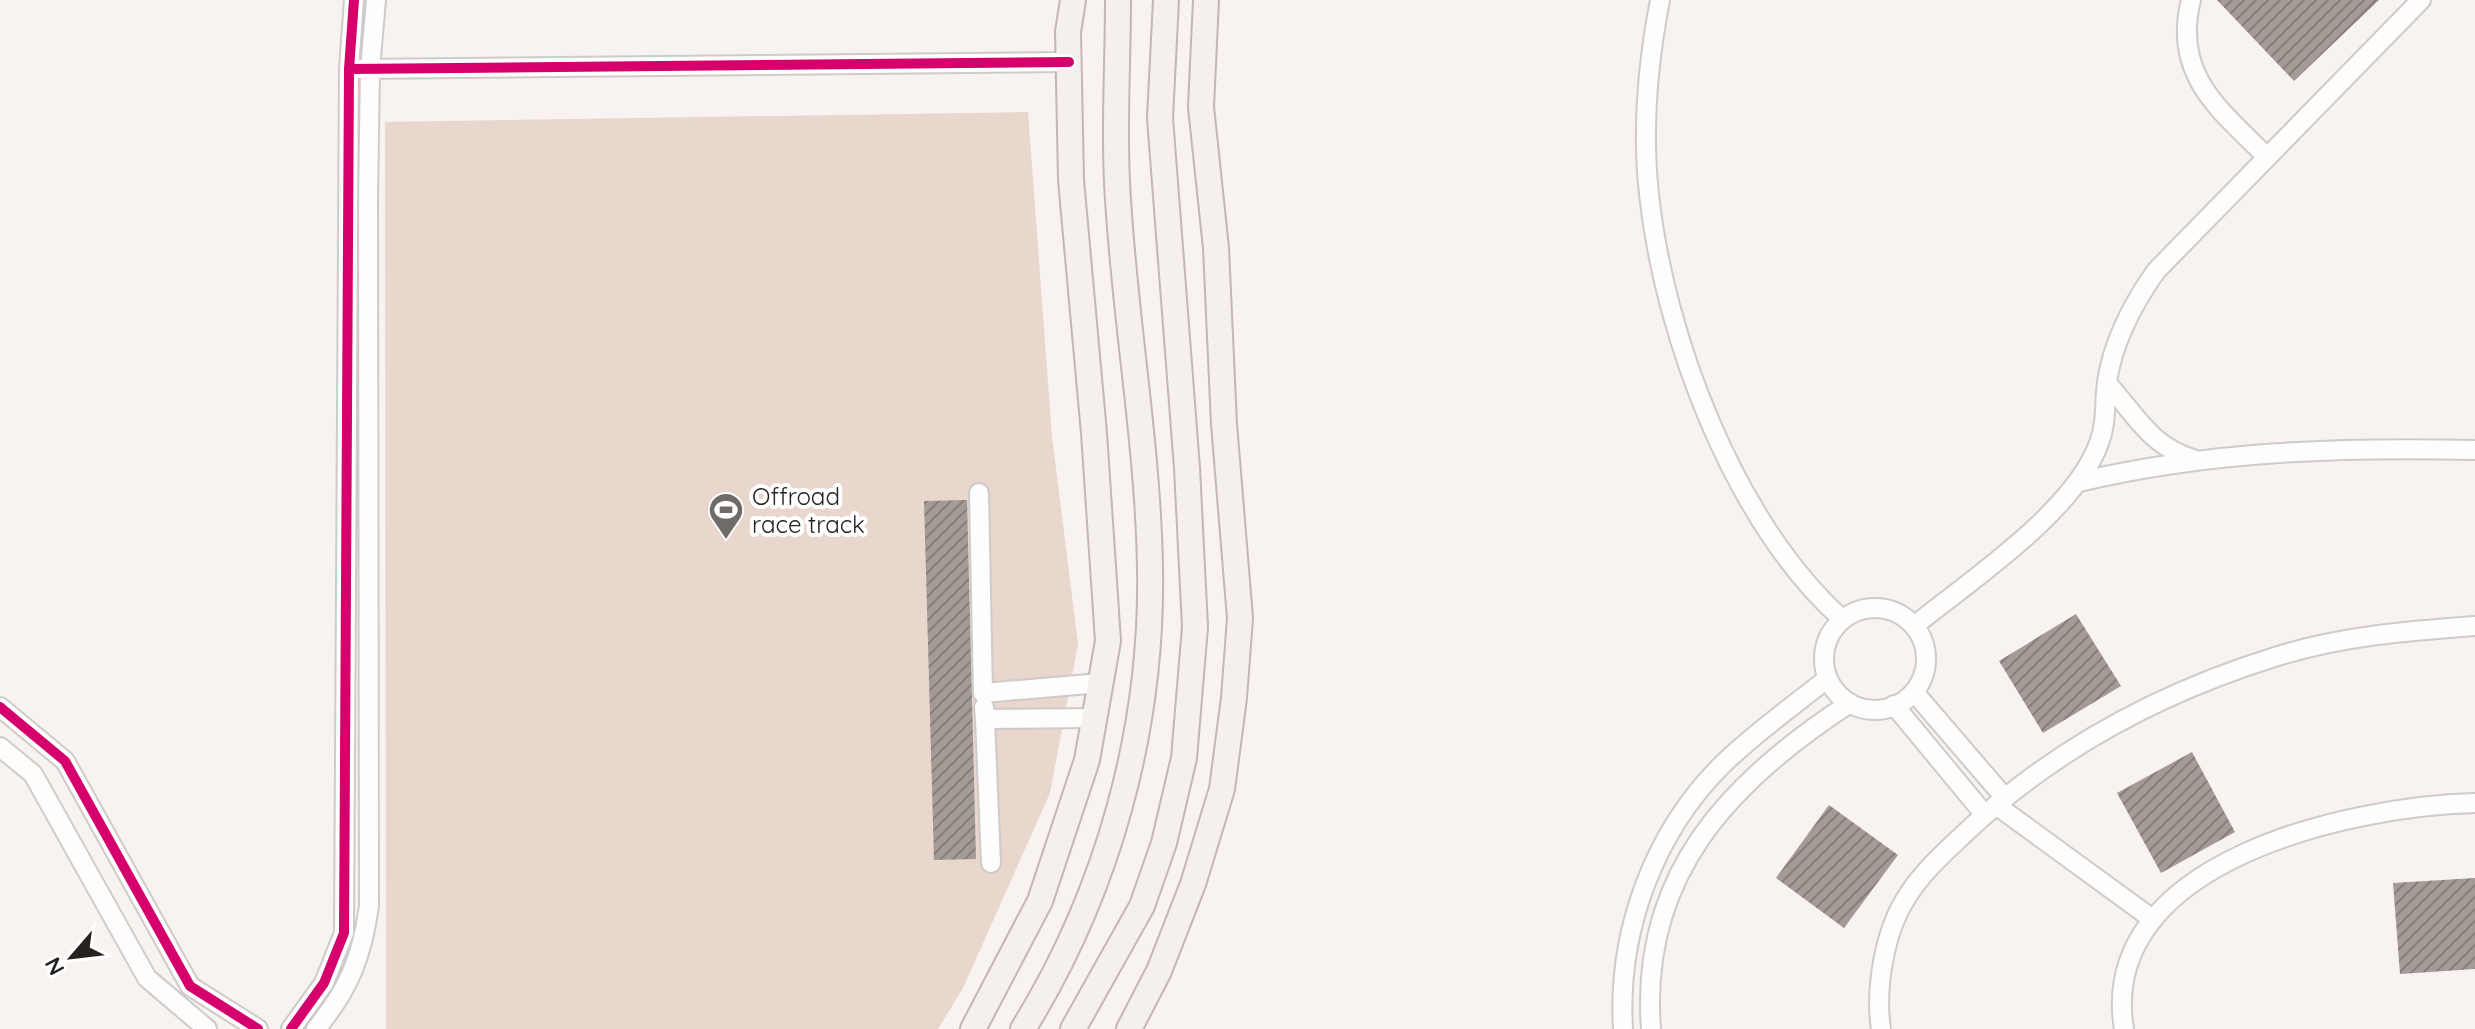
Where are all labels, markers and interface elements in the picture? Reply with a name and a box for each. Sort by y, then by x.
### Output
place label: Offroad race track [752,481,865,539]
sports icon: Offroad race track [707,491,745,541]
north arrow [32,917,112,997]
text: N [38,953,70,980]

